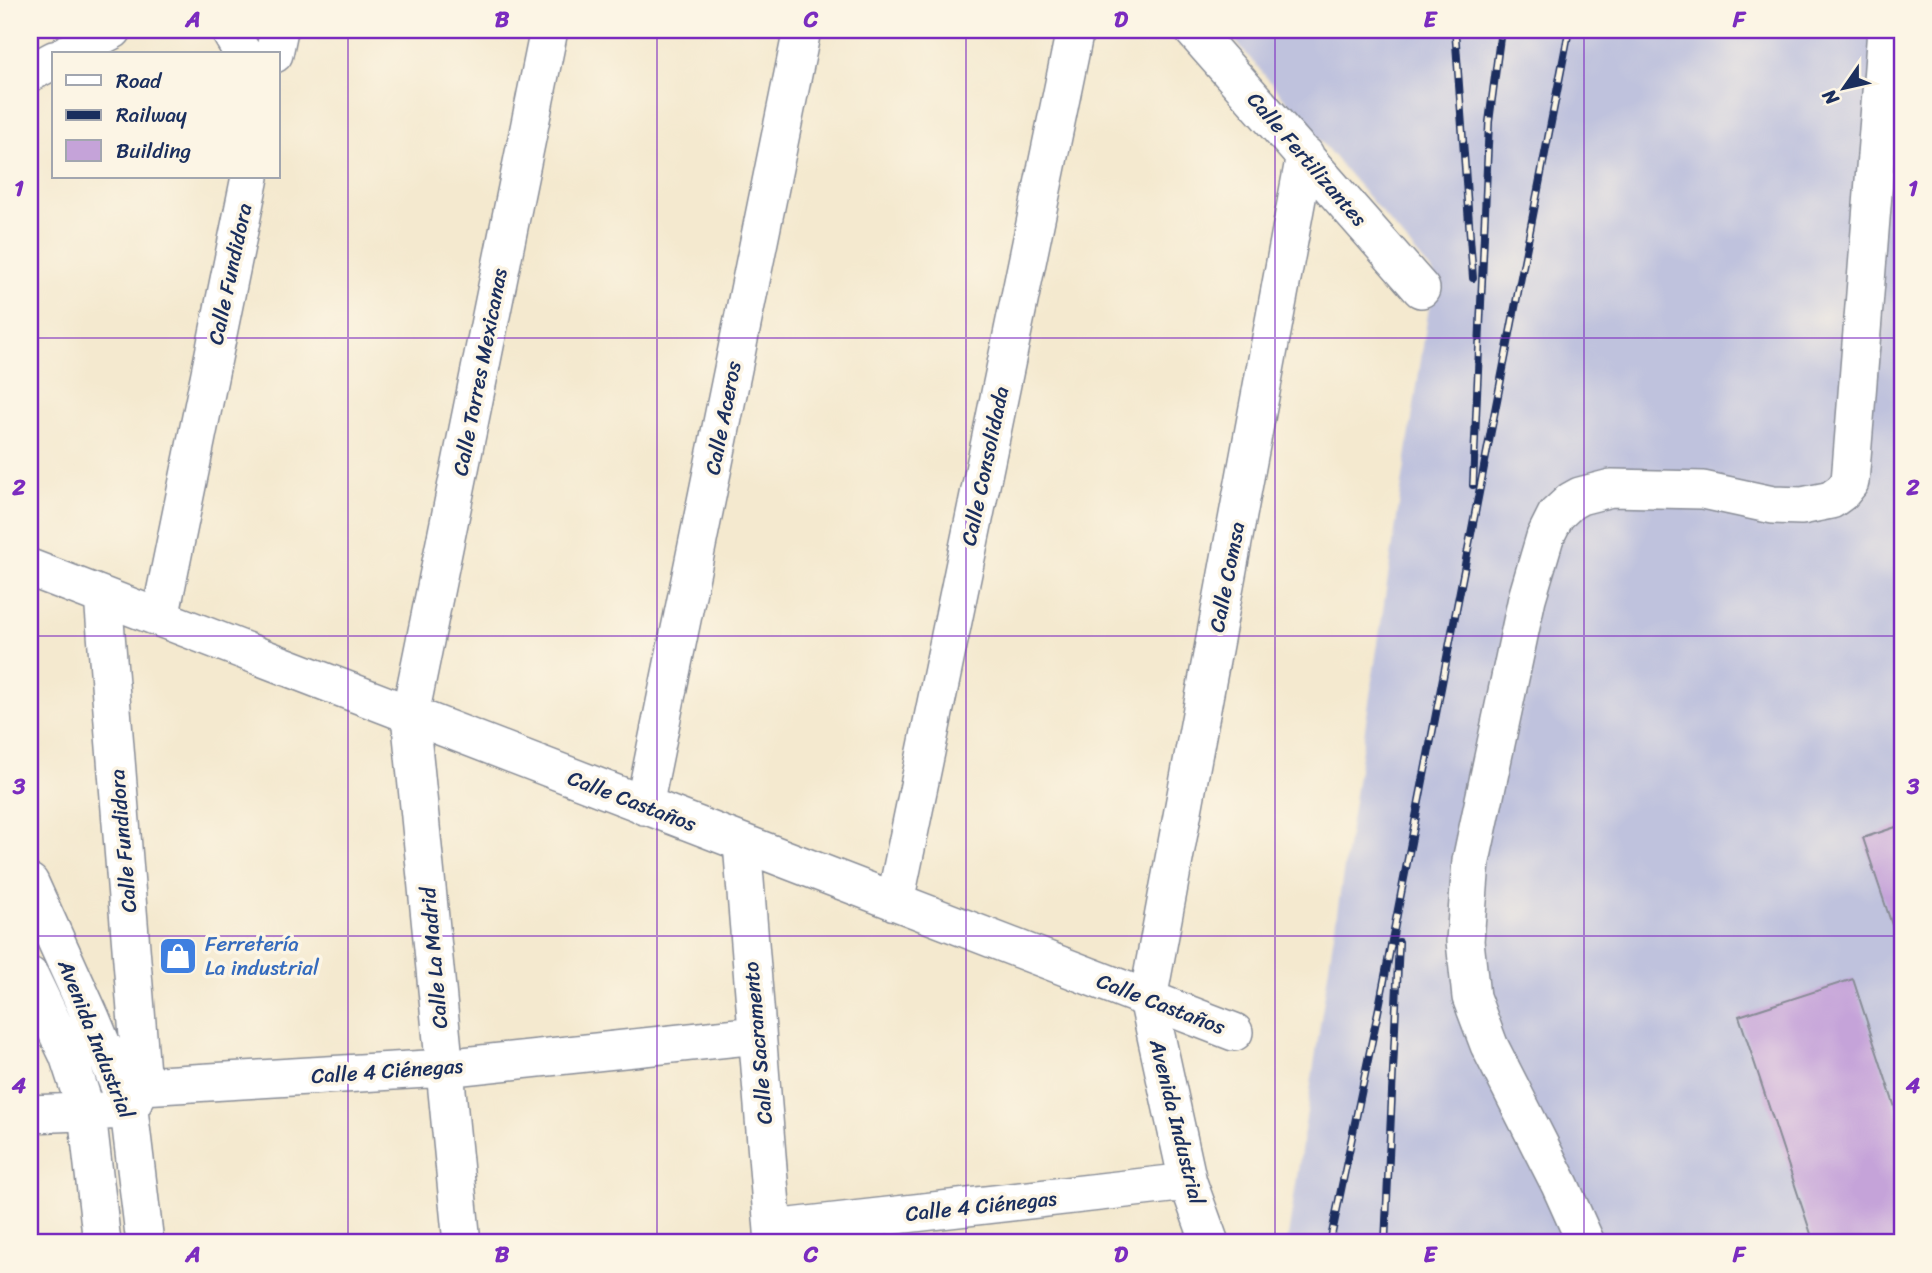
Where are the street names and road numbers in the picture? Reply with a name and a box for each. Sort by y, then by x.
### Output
street label: Calle Fertilizantes [1237,83,1377,236]
street label: Calle Fundidora [196,199,264,348]
street label: Calle Torres Mexicanas [441,265,519,479]
street label: Calle Aceros [693,358,753,478]
street label: Calle Consolidada [950,382,1021,549]
street label: Calle Comsa [1198,518,1256,635]
street label: Calle Castaños [562,759,702,843]
street label: Calle Fundidora [98,767,148,914]
street label: Calle La Madrid [409,884,459,1030]
street label: Avenida Industrial [46,953,146,1125]
street label: Calle Sacramento [732,960,784,1126]
street label: Calle Castaños [1091,962,1231,1046]
street label: Avenida Industrial [1138,1034,1216,1210]
street label: Calle 4 Ciénegas [310,1047,465,1095]
street label: Calle 4 Ciénegas [903,1179,1059,1233]

